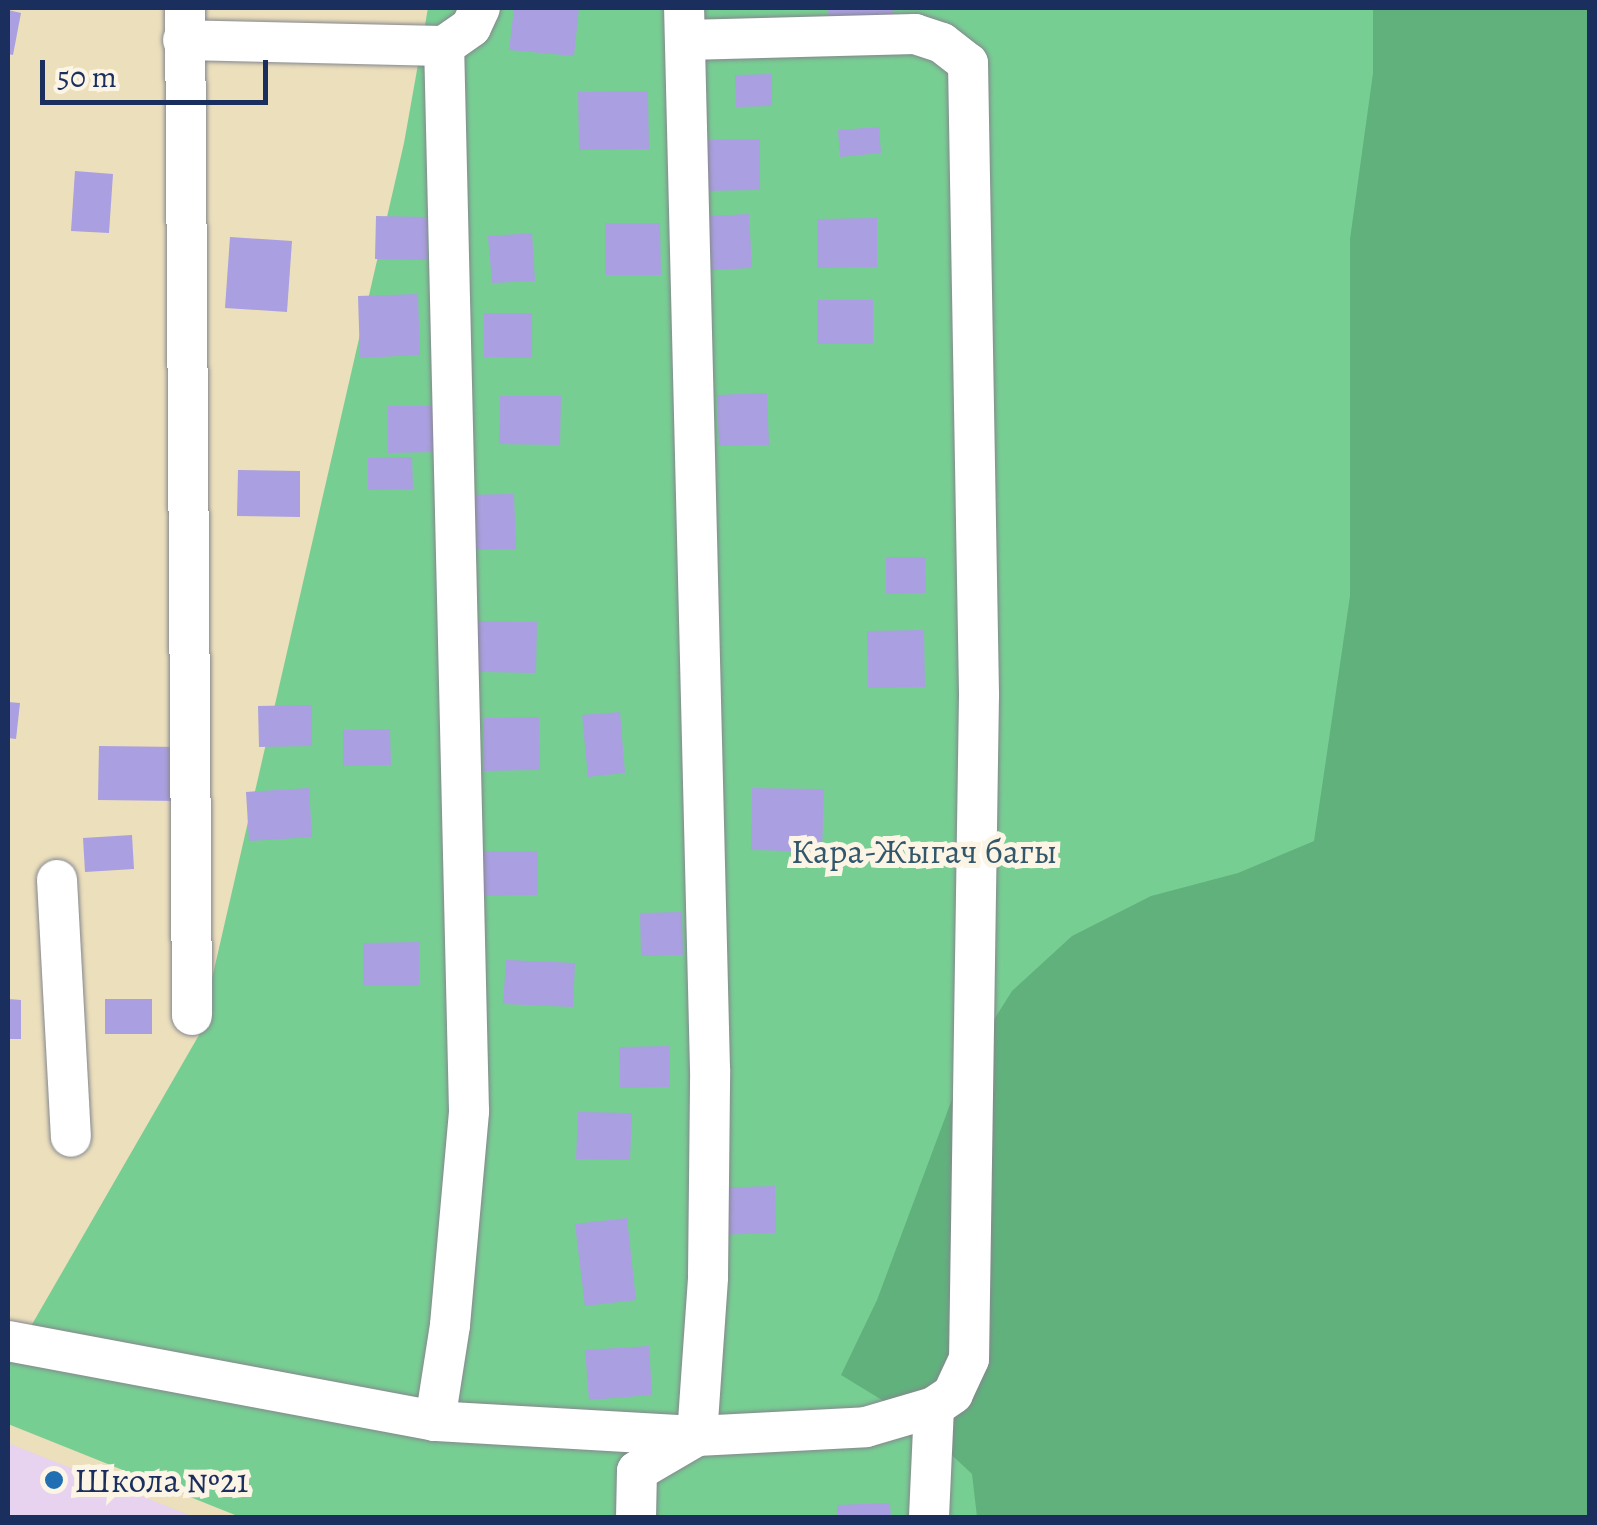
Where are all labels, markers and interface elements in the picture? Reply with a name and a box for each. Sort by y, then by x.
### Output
scale bar [45,40,272,102]
text: 50 m [57,57,117,97]
park label: Кара-Жыгач багы [791,830,1057,872]
place label: Школа №21 [74,1459,248,1501]
marker: Школа №21 [43,1469,65,1491]

